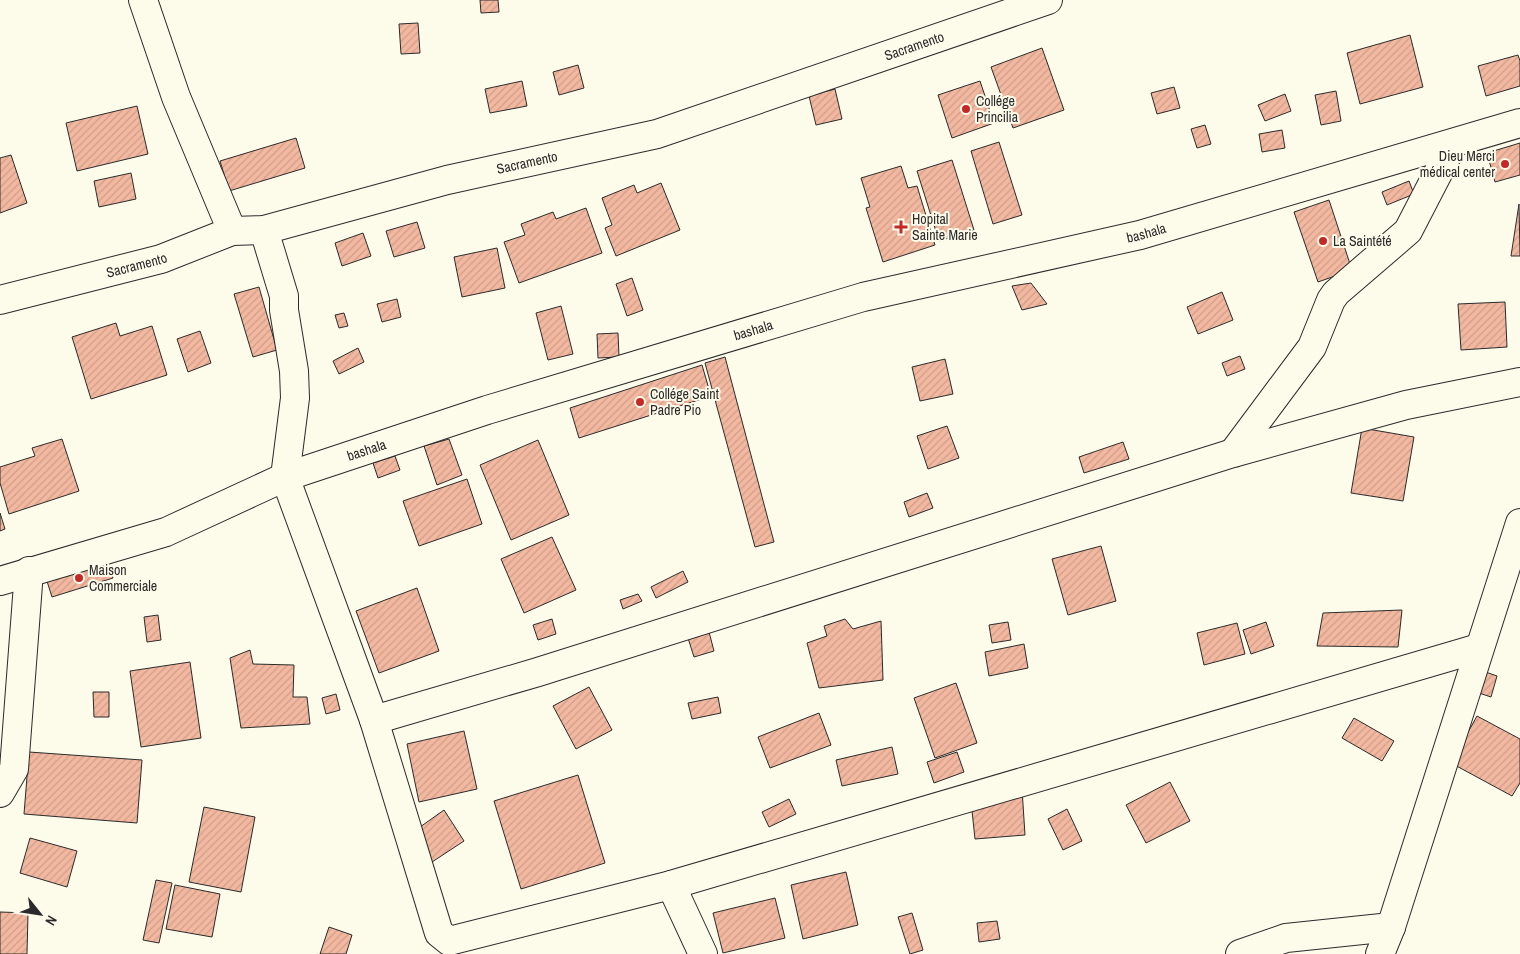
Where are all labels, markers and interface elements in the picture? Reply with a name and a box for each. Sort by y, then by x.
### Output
street label: Sacramento [882,27,946,64]
place label: Collége Princilia [976,92,1019,126]
marker: Collége Princilia [960,103,972,115]
street label: Sacramento [495,147,559,178]
place label: Dieu Merci médical center [1420,147,1495,181]
marker: Dieu Merci médical center [1499,158,1511,170]
place label: Hopital Sainte Marie [912,210,978,244]
street label: bashala [1125,219,1169,247]
marker: Hopital Sainte Marie [894,220,908,234]
place label: La Saintété [1333,232,1392,250]
marker: La Saintété [1317,235,1329,247]
street label: Sacramento [104,248,170,282]
street label: bashala [731,315,776,344]
place label: Collége Saint Padre Pio [650,385,719,419]
marker: Collége Saint Padre Pio [634,396,646,408]
street label: bashala [345,435,389,465]
place label: Maison Commerciale [89,561,157,595]
marker: Maison Commerciale [73,572,85,584]
north arrow [15,889,65,939]
text: N [41,912,61,929]

